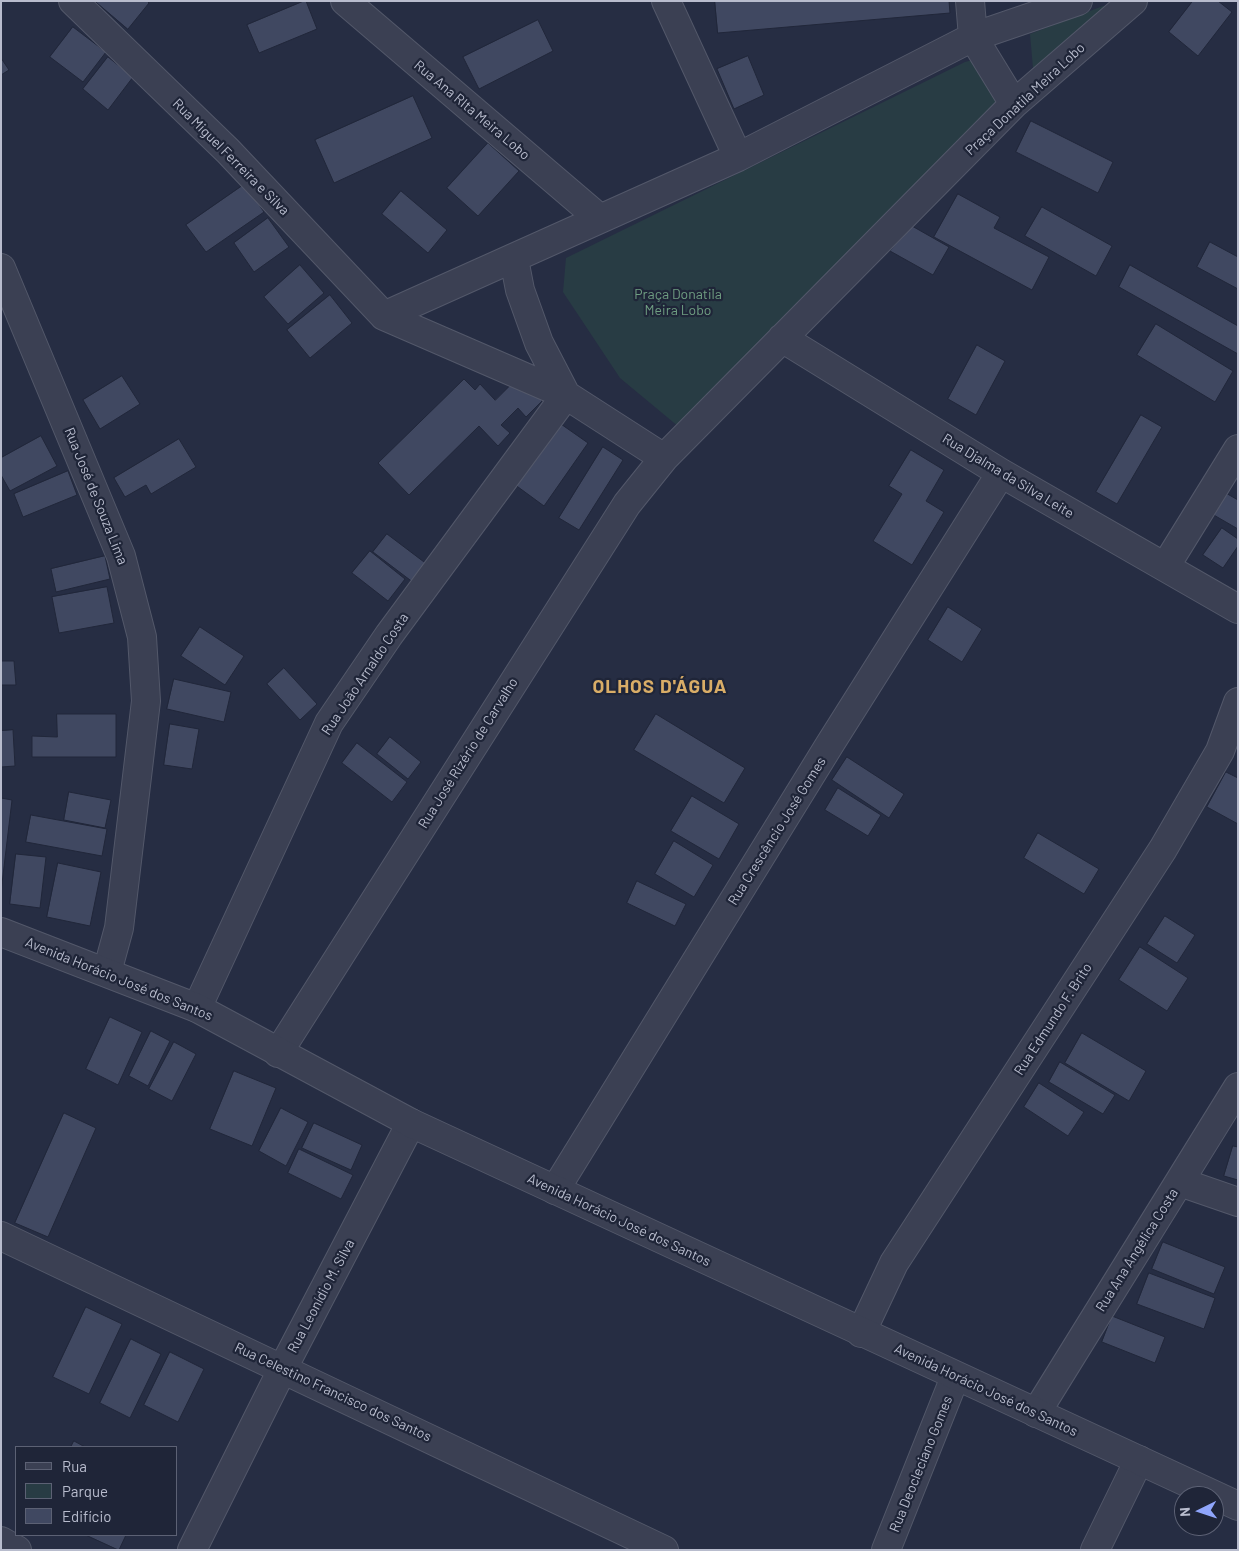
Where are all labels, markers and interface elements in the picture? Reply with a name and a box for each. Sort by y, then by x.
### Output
street label: Praça Donatila Meira Lobo [962,39,1088,159]
street label: Rua Ana RIta Meira Lobo [411,57,533,163]
street label: Rua Miguel Ferreira e Silva [169,95,293,219]
park label: Praça Donatila Meira Lobo [634,286,722,318]
street label: Rua José de Souza Lima [61,425,131,567]
street label: Rua Djalma da Silva Leite [939,430,1077,522]
street label: Rua João Arnaldo Costa [318,610,412,738]
street label: Rua José Rizério de Carvalho [415,675,521,831]
district label: OLHOS D'ÁGUA [591,676,729,698]
street label: Rua Crescêncio José Gomes [724,754,830,908]
street label: Avenida Horácio José dos Santos [23,934,215,1024]
street label: Rua Edmundo F. Brito [1010,960,1096,1078]
street label: Avenida Horácio José dos Santos [525,1170,713,1270]
street label: Rua Ana Angélica Costa [1092,1185,1182,1315]
street label: Rua Leonídio M. Silva [284,1236,358,1356]
street label: Rua Celestino Francisco dos Santos [232,1339,434,1445]
street label: Avenida Horácio José dos Santos [892,1340,1080,1440]
street label: Rua Deocleciano Gomes [886,1393,956,1535]
legend [15,1446,178,1536]
text: Rua [62,1457,87,1475]
text: Parque [62,1482,108,1500]
north arrow [1174,1486,1224,1536]
text: Edifício [62,1507,111,1525]
text: N [1176,1507,1193,1517]

